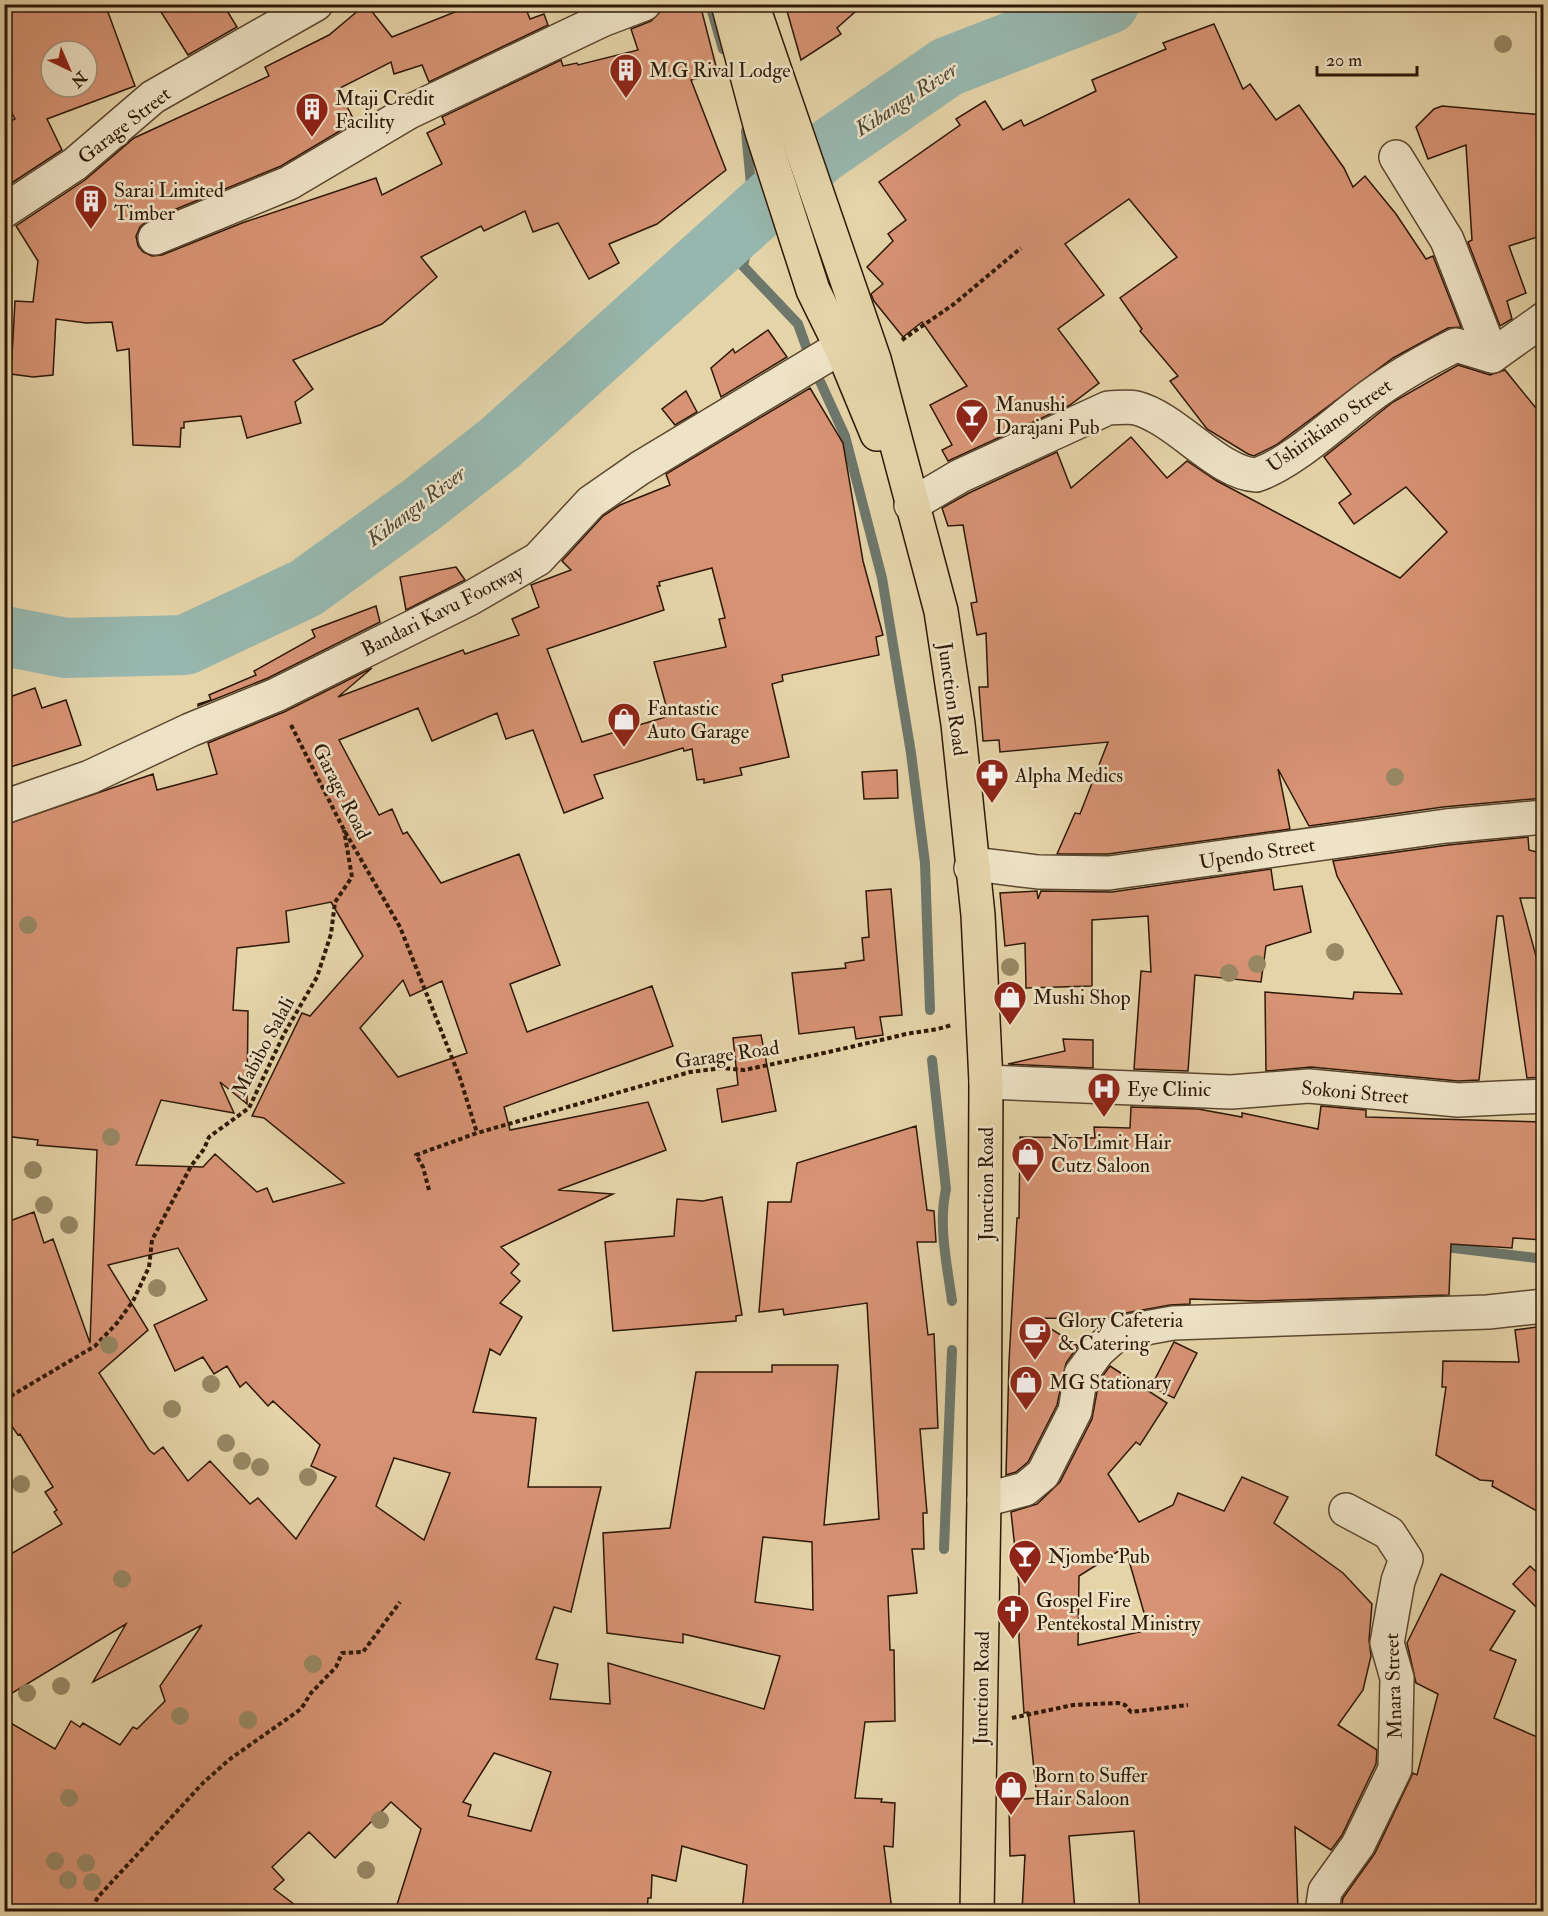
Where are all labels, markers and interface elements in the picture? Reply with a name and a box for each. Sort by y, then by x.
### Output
north arrow [39,39,99,99]
scale bar [1317,39,1418,77]
text: 20 m [1326,49,1362,72]
building icon: M.G Rival Lodge [608,52,644,99]
water label: Kibangu River [849,55,964,143]
place label: M.G Rival Lodge [649,58,791,83]
text: N [66,66,92,92]
street label: Garage Street [73,81,176,170]
place label: Mtaji Credit Facility [335,86,435,134]
building icon: Mtaji Credit Facility [294,91,330,138]
place label: Sarai Limited Timber [114,178,224,226]
building icon: Sarai Limited Timber [73,183,109,230]
street label: Ushirikiano Street [1262,373,1397,478]
place label: Manushi Darajani Pub [995,392,1100,440]
bar icon: Manushi Darajani Pub [954,397,990,444]
water label: Kibangu River [361,460,472,553]
street label: Bandari Kavu Footway [357,558,529,662]
street label: Junction Road [932,640,973,757]
place label: Fantastic Auto Garage [646,696,749,744]
shop icon: Fantastic Auto Garage [606,701,642,748]
street label: Garage Road [307,739,377,844]
pharmacy icon: Alpha Medics [974,757,1010,804]
place label: Alpha Medics [1014,763,1123,789]
street label: Upendo Street [1197,832,1317,876]
shop icon: Mushi Shop [992,979,1028,1026]
place label: Mushi Shop [1033,985,1131,1011]
street label: Mabibo Salali [227,992,300,1100]
street label: Garage Road [673,1035,781,1074]
hospital icon: Eye Clinic [1086,1071,1122,1118]
street label: Sokoni Street [1300,1075,1410,1110]
place label: Eye Clinic [1127,1077,1211,1102]
street label: Junction Road [974,1127,999,1242]
place label: No Limit Hair Cutz Saloon [1051,1130,1171,1178]
shop icon: No Limit Hair Cutz Saloon [1010,1136,1046,1183]
place label: Glory Cafeteria & Catering [1058,1308,1184,1356]
cafe icon: Glory Cafeteria & Catering [1017,1314,1053,1361]
shop icon: MG Stationary [1008,1364,1044,1411]
place label: MG Stationary [1049,1370,1172,1395]
bar icon: Njombe Pub [1007,1538,1043,1585]
place label: Njombe Pub [1048,1544,1150,1569]
place label: Gospel Fire Pentekostal Ministry [1036,1588,1201,1636]
church icon: Gospel Fire Pentekostal Ministry [995,1593,1031,1640]
street label: Junction Road [968,1631,995,1746]
street label: Mnara Street [1379,1632,1408,1739]
place label: Born to Suffer Hair Saloon [1034,1763,1148,1811]
shop icon: Born to Suffer Hair Saloon [993,1769,1029,1816]

